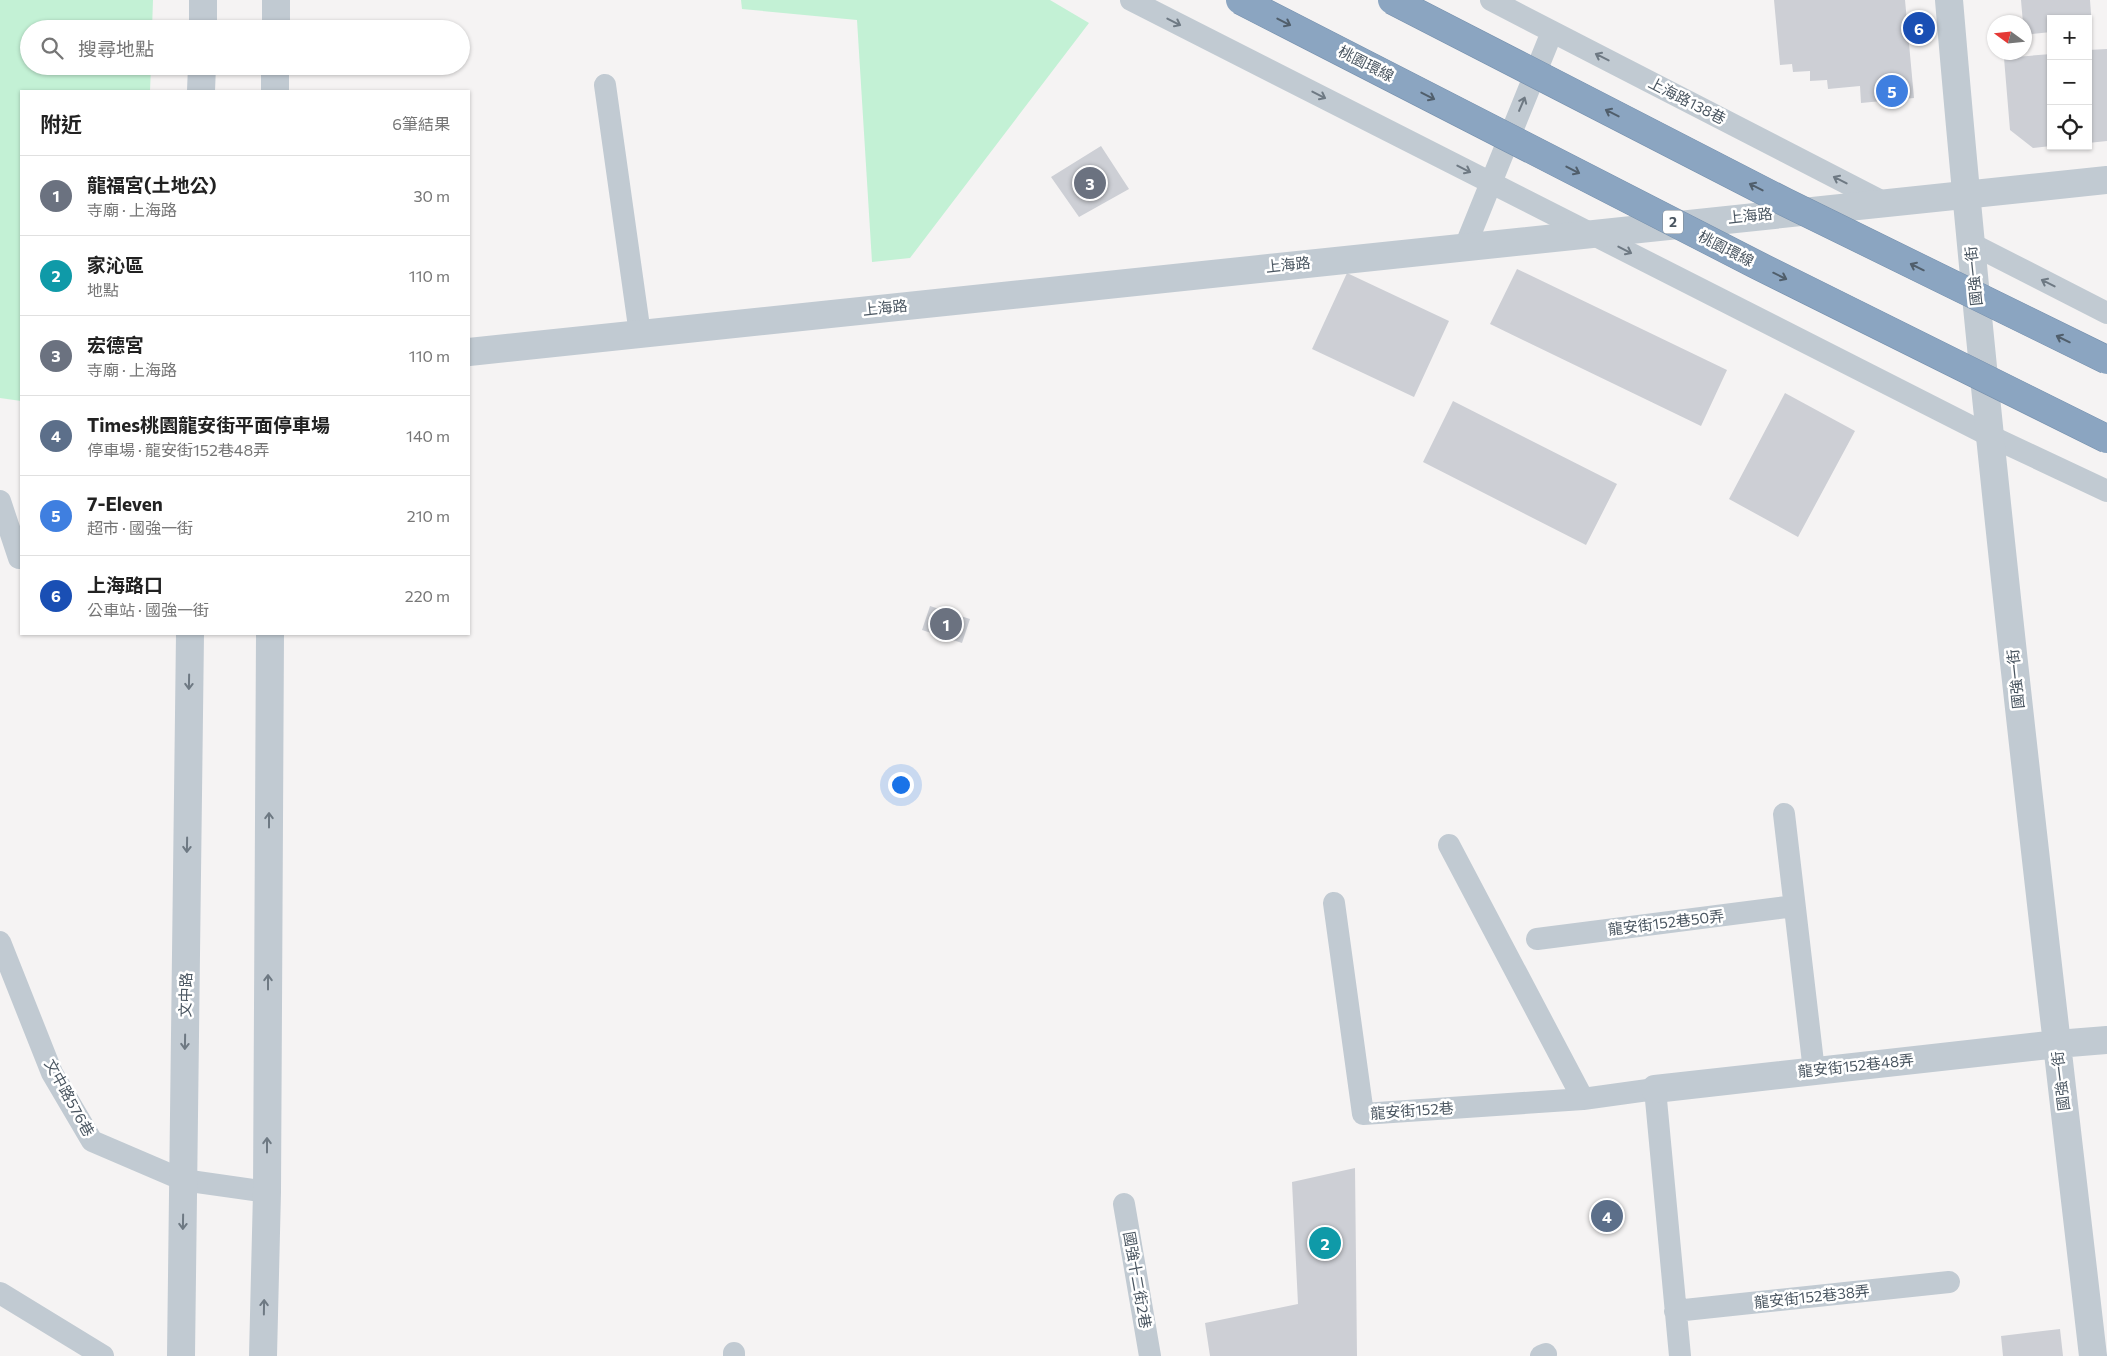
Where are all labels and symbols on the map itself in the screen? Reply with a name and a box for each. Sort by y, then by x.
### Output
pin: 6 [1903,9,1935,47]
north arrow [1987,15,2032,60]
one-way arrow [1167,17,1182,27]
one-way arrow [1276,17,1291,27]
street label: 桃園環線 [1336,41,1397,85]
one-way arrow [1595,52,1610,61]
pin: 5 [1876,72,1908,110]
street label: 上海路138巷 [1646,73,1729,127]
one-way arrow [1312,91,1327,101]
one-way arrow [1420,92,1435,101]
one-way arrow [1518,97,1527,112]
one-way arrow [1604,108,1619,118]
pin: 3 [1074,164,1106,202]
one-way arrow [1457,164,1472,174]
one-way arrow [1565,166,1580,175]
one-way arrow [1833,175,1848,184]
one-way arrow [1749,182,1764,191]
street label: 上海路 [1727,204,1773,226]
road number: 2 [1663,210,1683,233]
street label: 桃園環線 [1696,226,1757,270]
street label: 國強一街 [1961,245,1985,307]
one-way arrow [1617,246,1632,255]
street label: 上海路 [1265,253,1311,275]
one-way arrow [1910,262,1925,272]
one-way arrow [1772,272,1787,281]
one-way arrow [2041,278,2056,287]
street label: 上海路 [862,296,908,318]
one-way arrow [2056,334,2071,343]
pin: 1 [930,605,962,643]
street label: 國強一街 [2003,648,2027,710]
one-way arrow [185,674,194,690]
your location [888,772,914,798]
one-way arrow [264,812,274,828]
one-way arrow [183,837,192,853]
street label: 龍安街152巷50弄 [1607,906,1725,938]
street label: 文中路 [176,972,194,1018]
one-way arrow [263,975,273,991]
one-way arrow [180,1034,190,1050]
street label: 龍安街152巷48弄 [1797,1050,1915,1080]
street label: 國強一街 [2047,1050,2073,1112]
street label: 文中路576巷 [41,1056,98,1139]
street label: 龍安街152巷 [1370,1098,1454,1122]
one-way arrow [262,1137,272,1154]
pin: 4 [1591,1197,1623,1235]
one-way arrow [178,1214,188,1230]
pin: 2 [1309,1224,1341,1262]
street label: 國強十二街2巷 [1121,1230,1155,1330]
street label: 龍安街152巷38弄 [1753,1281,1871,1311]
one-way arrow [259,1300,269,1316]

